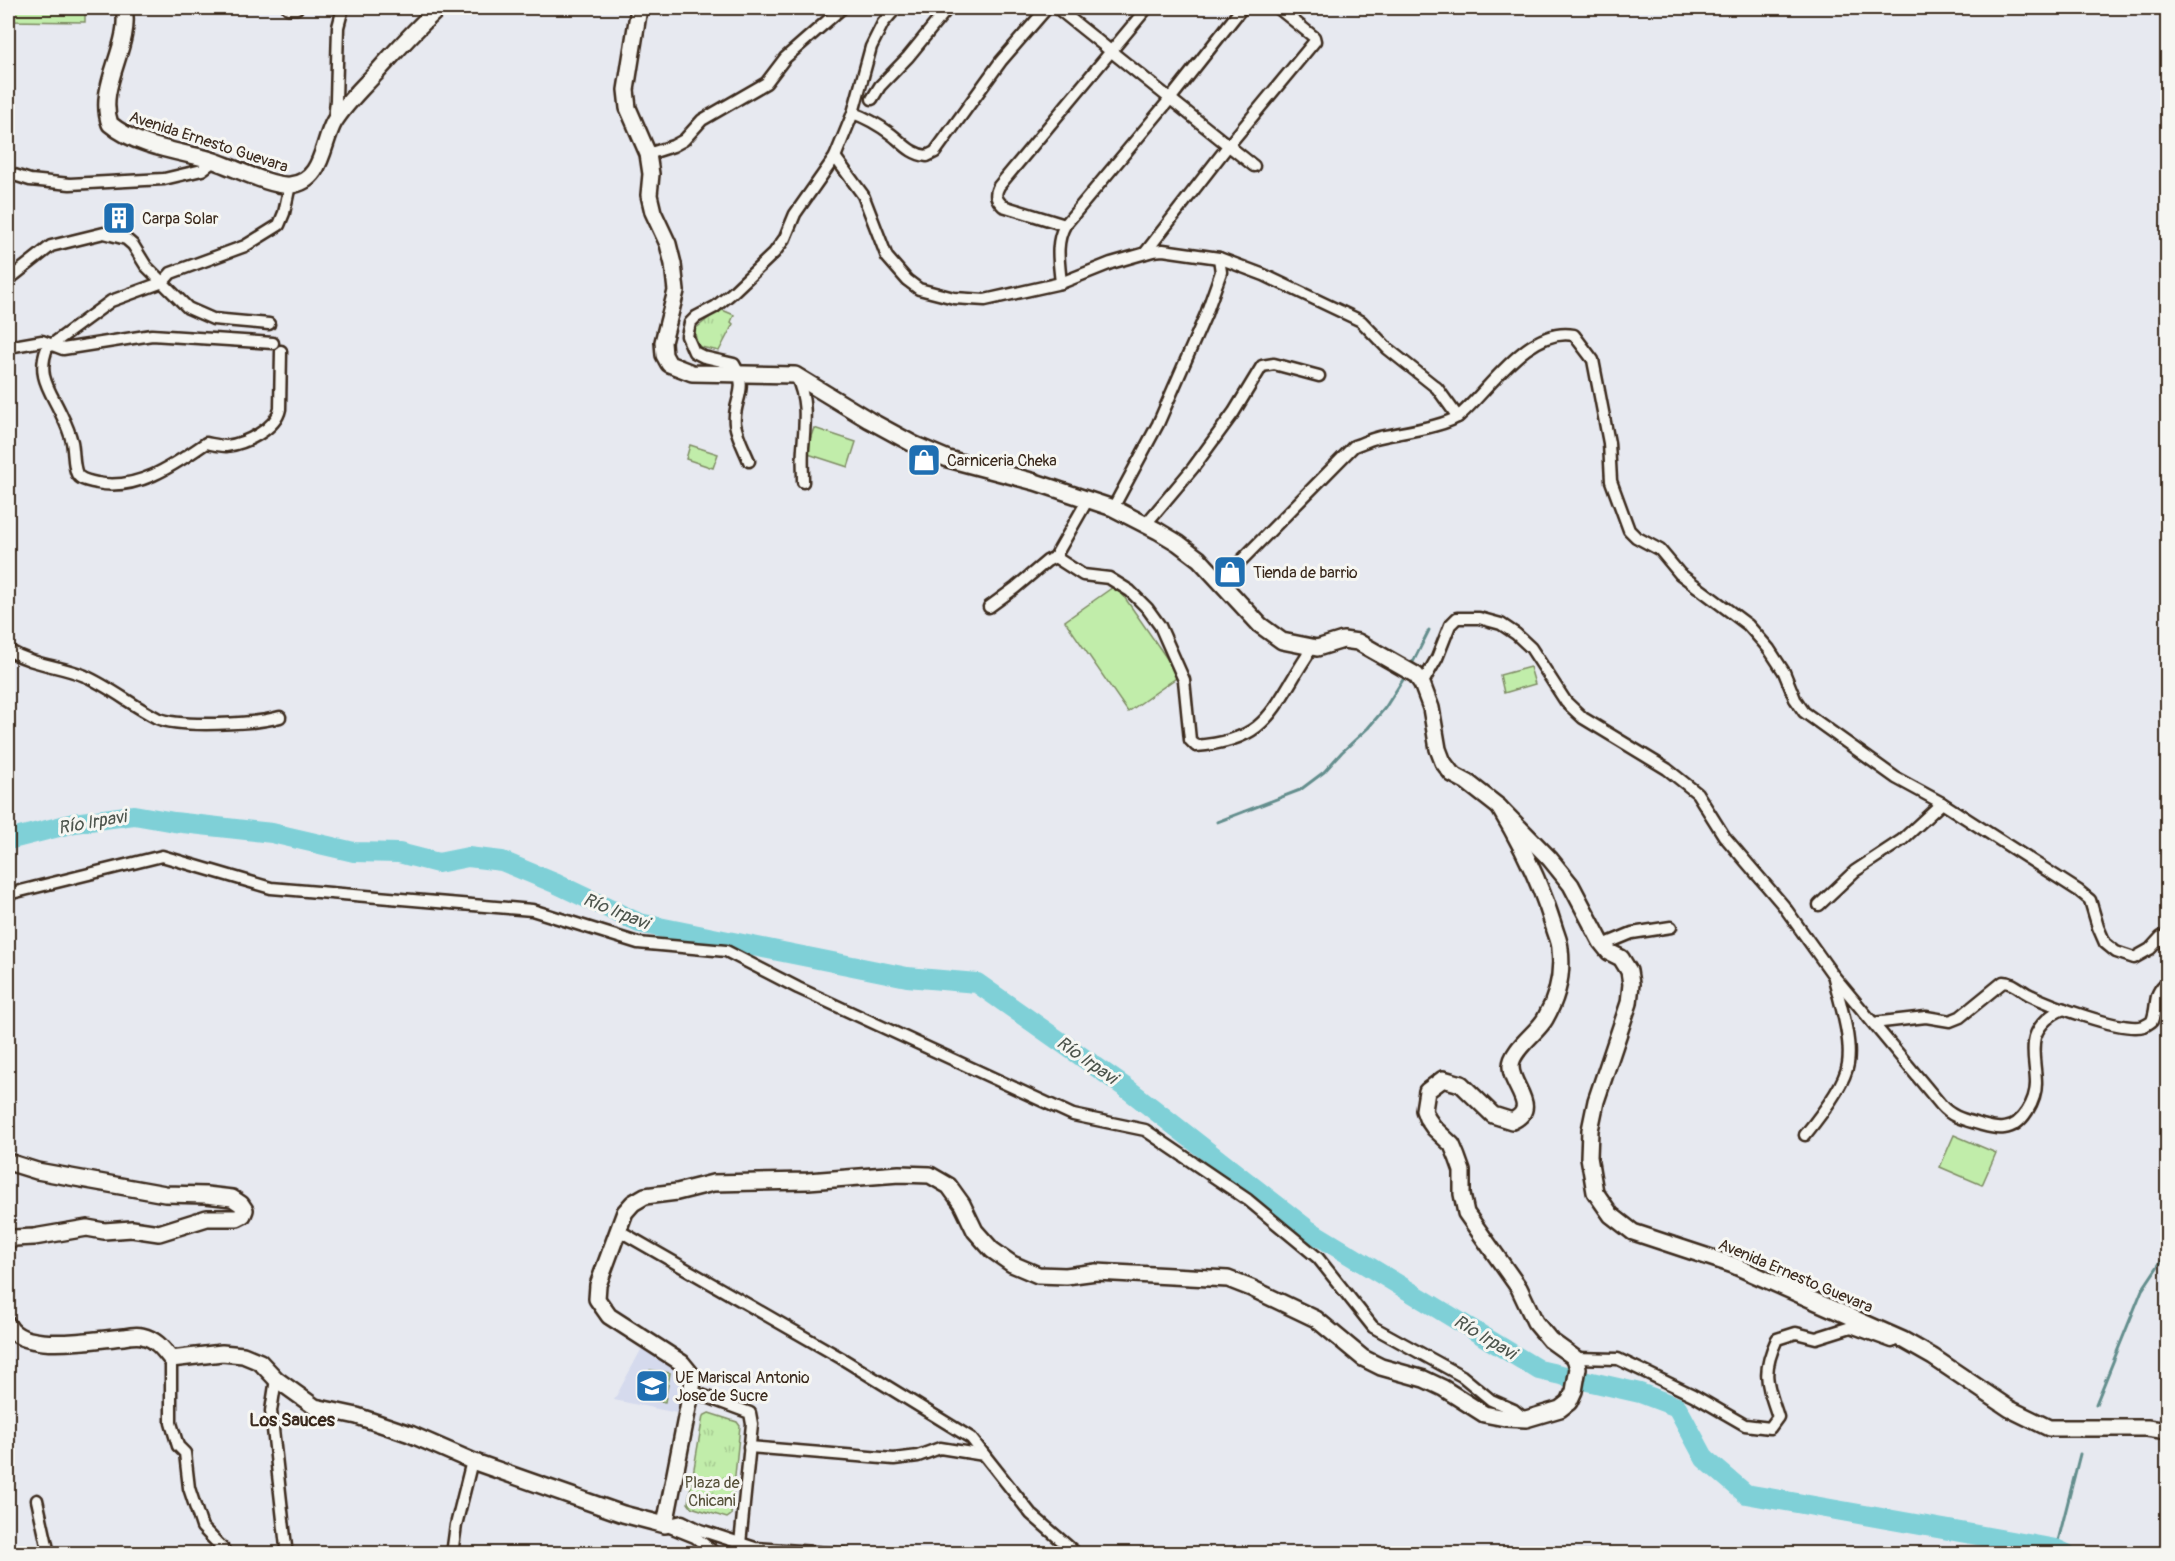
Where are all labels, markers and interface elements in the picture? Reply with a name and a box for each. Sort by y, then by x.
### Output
street label: Avenida Ernesto Guevara [127,107,291,177]
building icon: Carpa Solar [101,200,137,236]
place label: Carpa Solar [142,209,219,229]
shop icon: Carniceria Cheka [906,442,942,478]
place label: Carniceria Cheka [947,451,1057,471]
shop icon: Tienda de barrio [1212,554,1248,590]
place label: Tienda de barrio [1253,563,1358,583]
water label: Río Irpavi [56,805,131,840]
water label: Río Irpavi [580,888,655,936]
water label: Río Irpavi [1052,1031,1124,1091]
street label: Avenida Ernesto Guevara [1715,1234,1876,1318]
water label: Río Irpavi [1449,1310,1523,1366]
school or university icon: UE Mariscal Antonio Jose de Sucre [634,1368,670,1404]
place label: UE Mariscal Antonio Jose de Sucre [675,1368,810,1406]
district label: Los Sauces [249,1409,336,1432]
park label: Plaza de Chicani [684,1473,740,1511]

